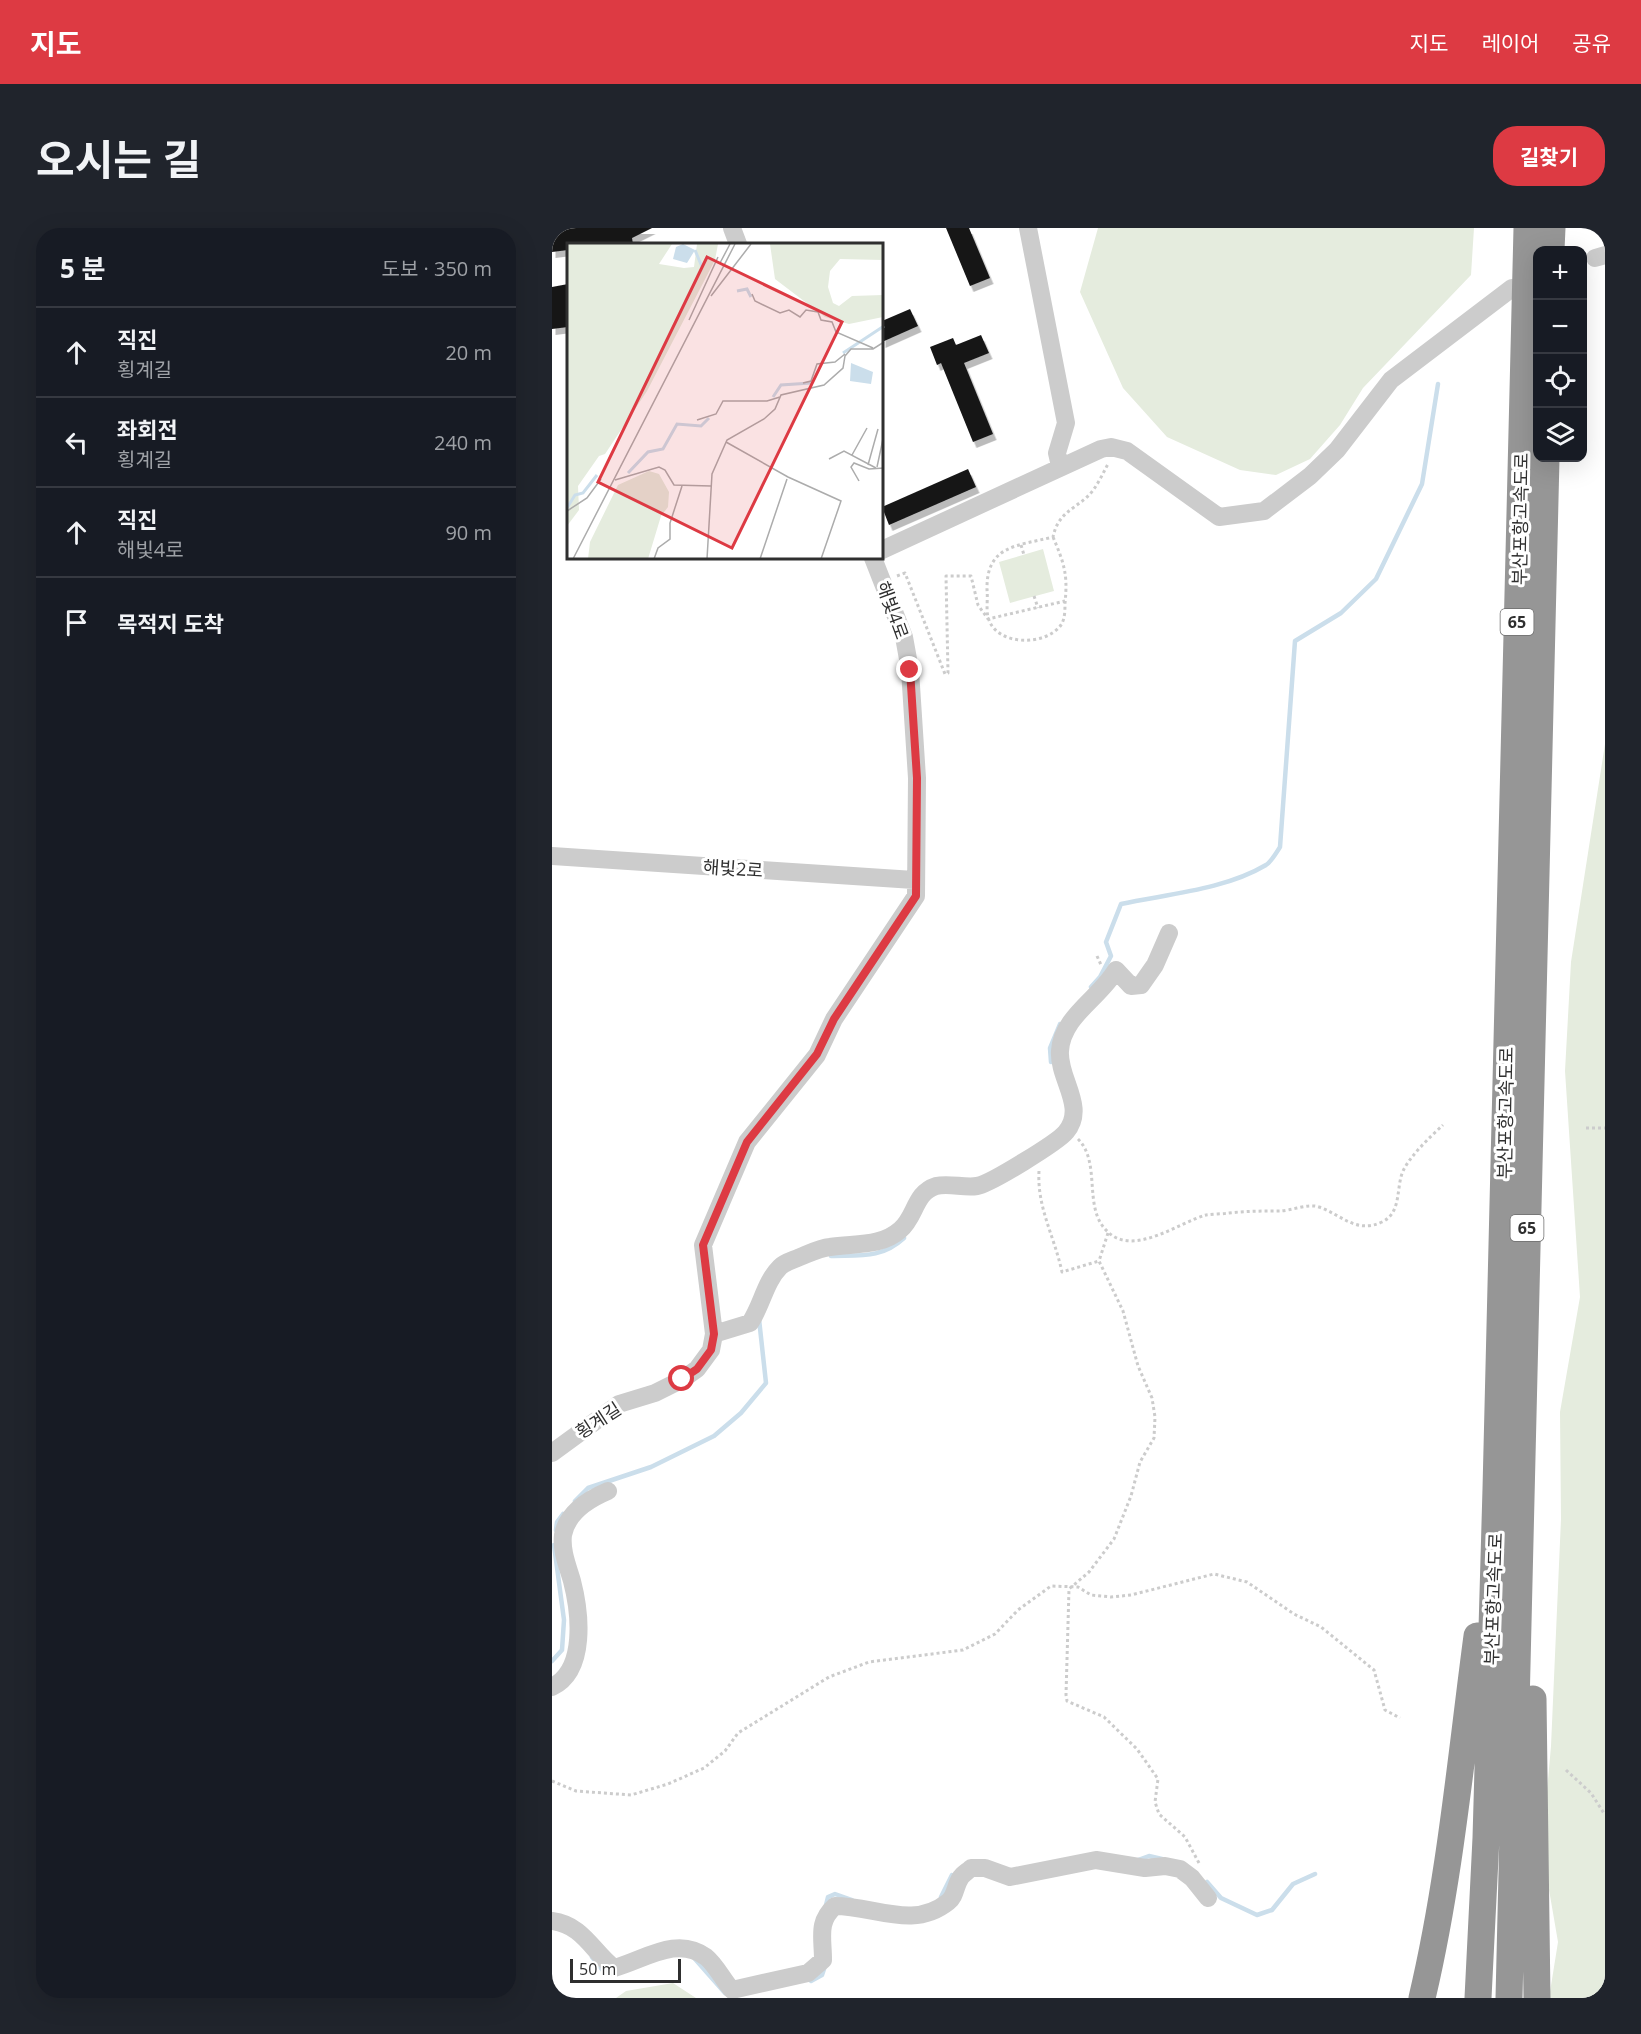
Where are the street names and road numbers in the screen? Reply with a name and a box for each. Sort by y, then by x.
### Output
street label: 부산포항고속도로 [1507,453,1533,585]
street label: 해빛4로 [871,578,915,642]
road number: 65 [1500,609,1534,635]
street label: 해빛2로 [702,854,764,882]
street label: 부산포항고속도로 [1492,1047,1518,1179]
road number: 65 [1510,1215,1544,1241]
street label: 횡계길 [571,1396,625,1444]
street label: 부산포항고속도로 [1479,1532,1507,1666]

